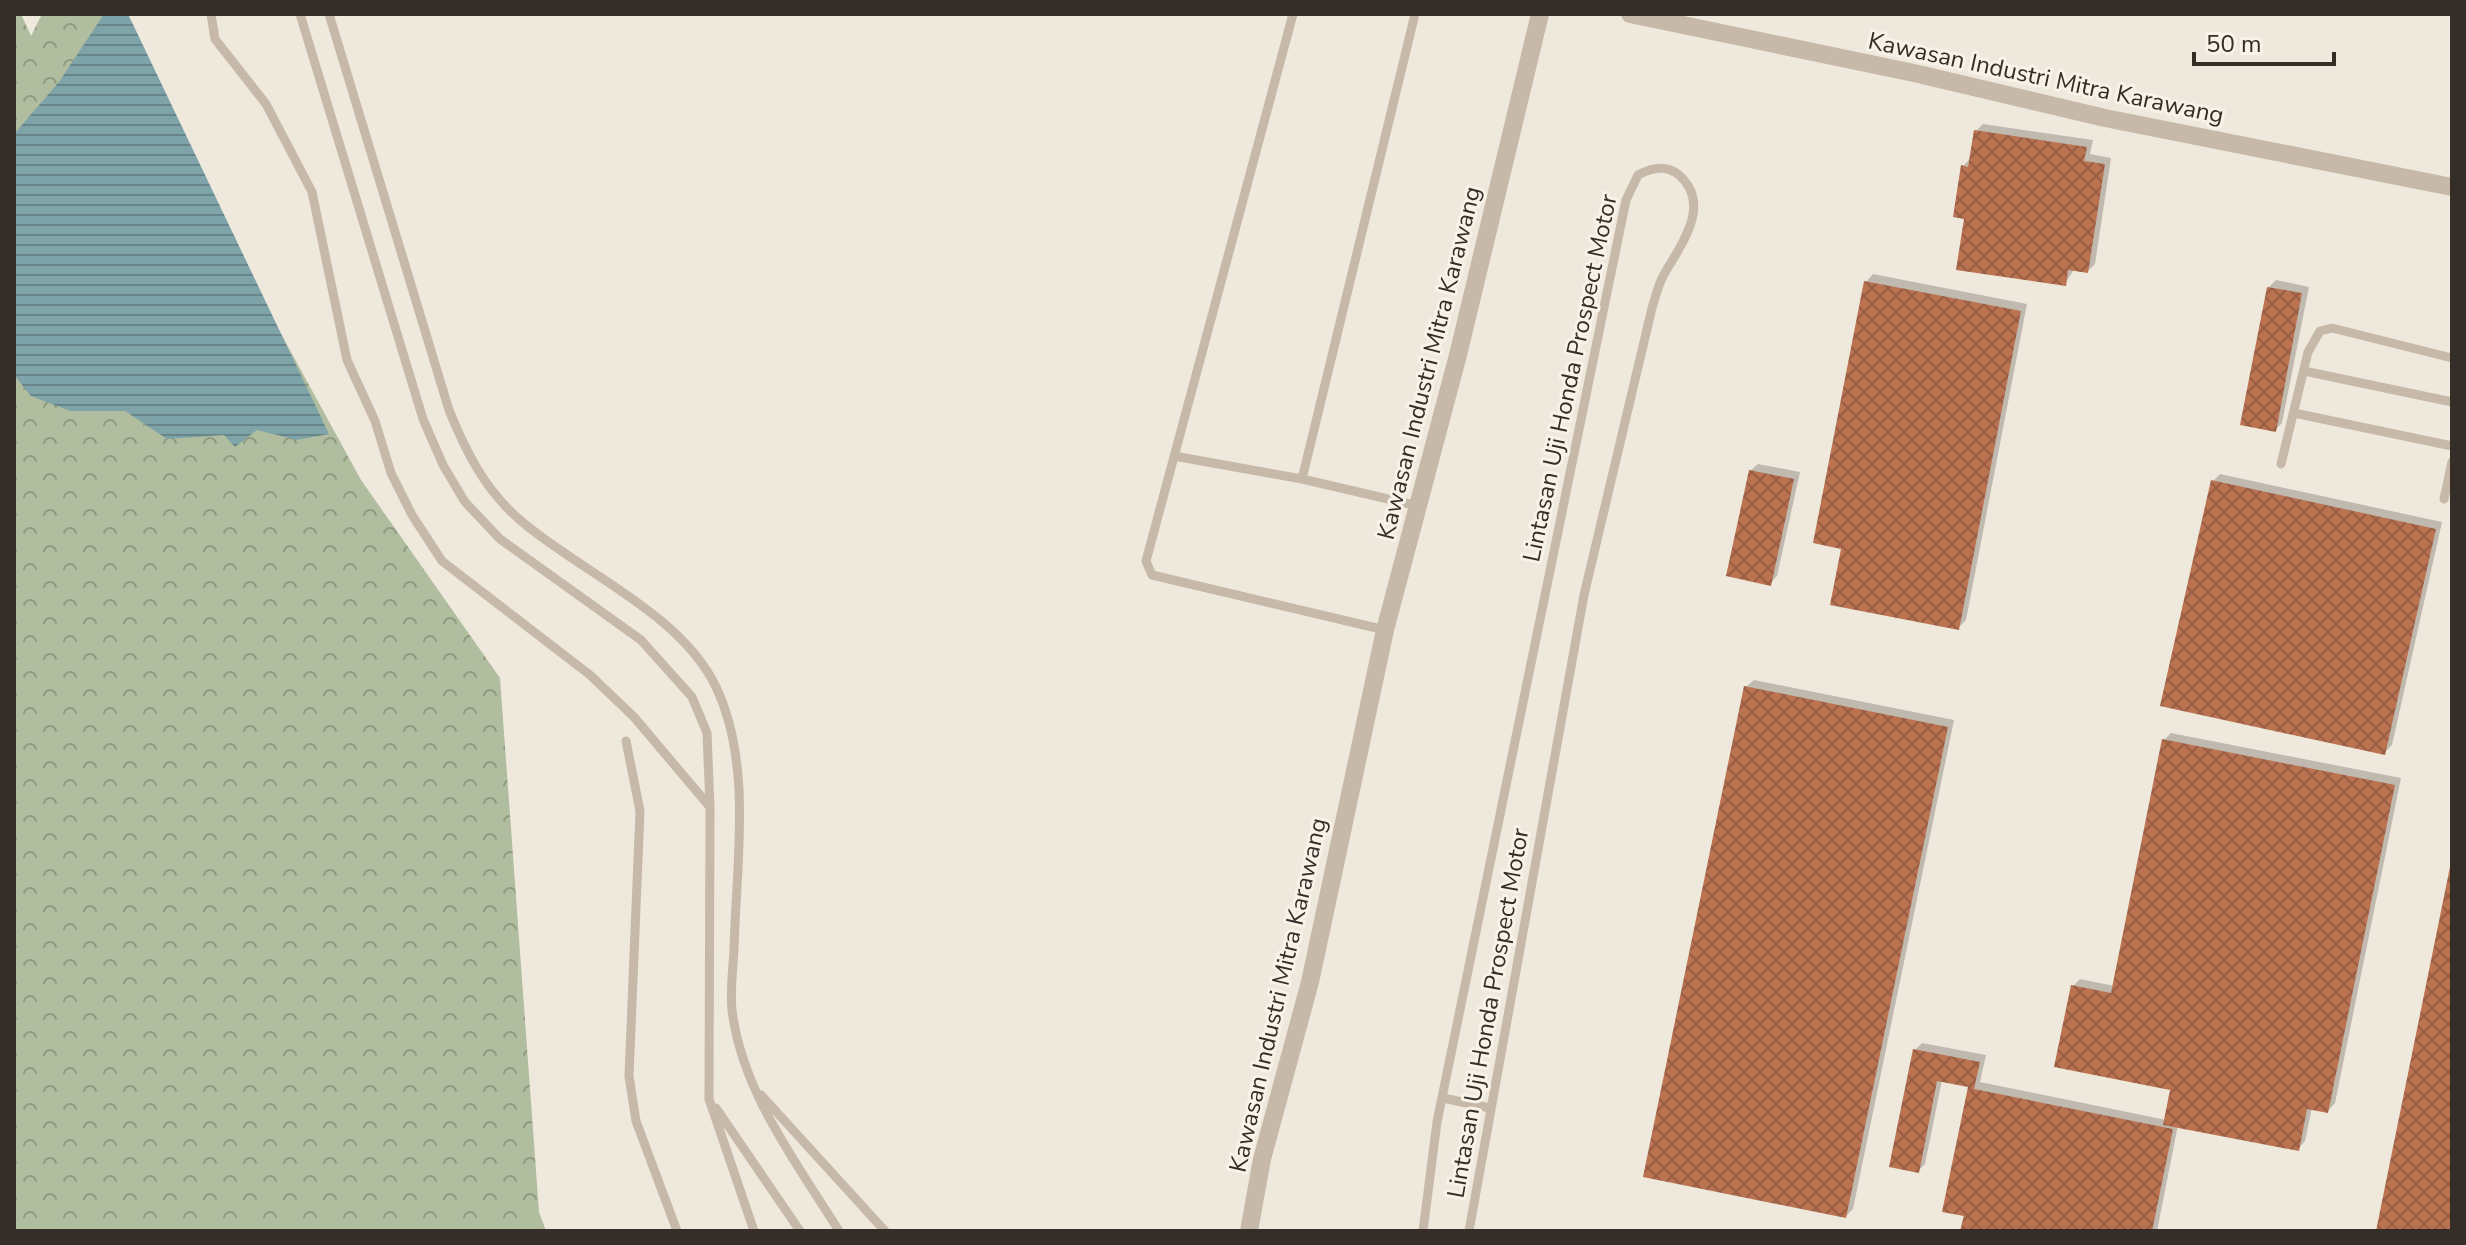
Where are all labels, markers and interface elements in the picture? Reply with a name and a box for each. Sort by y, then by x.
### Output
scale bar [2194,16,2334,66]
street label: Kawasan Industri Mitra Karawang [1865,25,2227,131]
text: 50 m [2206,28,2262,60]
street label: Kawasan Industri Mitra Karawang [1370,183,1488,543]
street label: Lintasan Uji Honda Prospect Motor [1515,191,1625,565]
street label: Kawasan Industri Mitra Karawang [1222,815,1334,1175]
street label: Lintasan Uji Honda Prospect Motor [1440,825,1536,1200]

